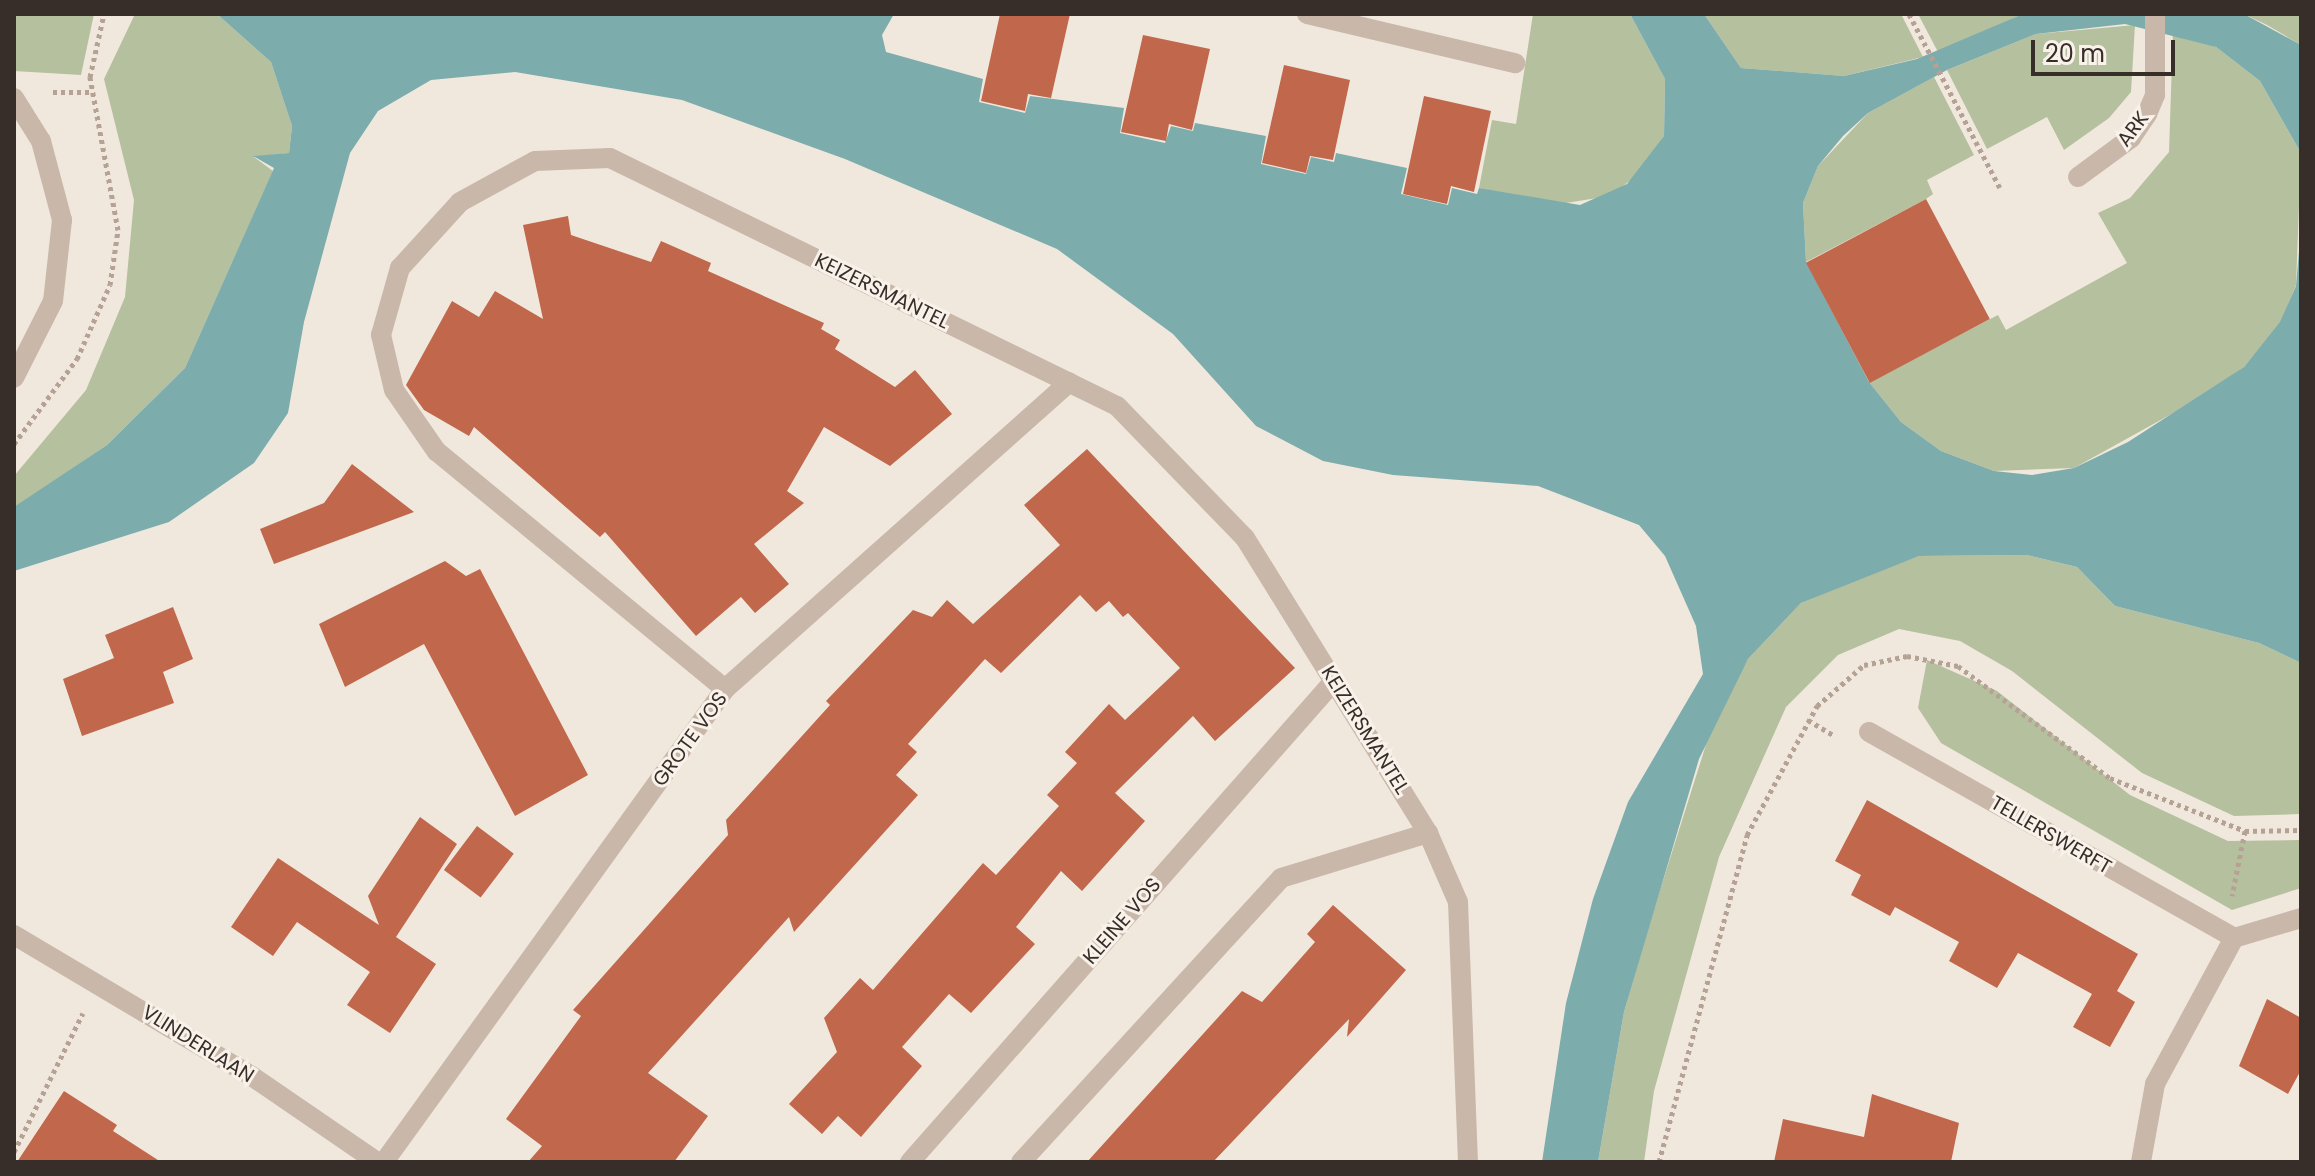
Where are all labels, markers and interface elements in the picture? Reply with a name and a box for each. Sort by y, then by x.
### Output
scale bar [2035,24,2179,74]
text: 20 m [2045,37,2105,70]
street label: ARK [2112,107,2154,151]
street label: KEIZERSMANTEL [811,248,953,334]
street label: KEIZERSMANTEL [1316,661,1414,799]
street label: GROTE VOS [648,687,732,791]
street label: TELLERSWERFT [1986,791,2116,879]
street label: KLEINE VOS [1078,873,1166,969]
street label: VLINDERLAAN [138,1000,258,1088]

